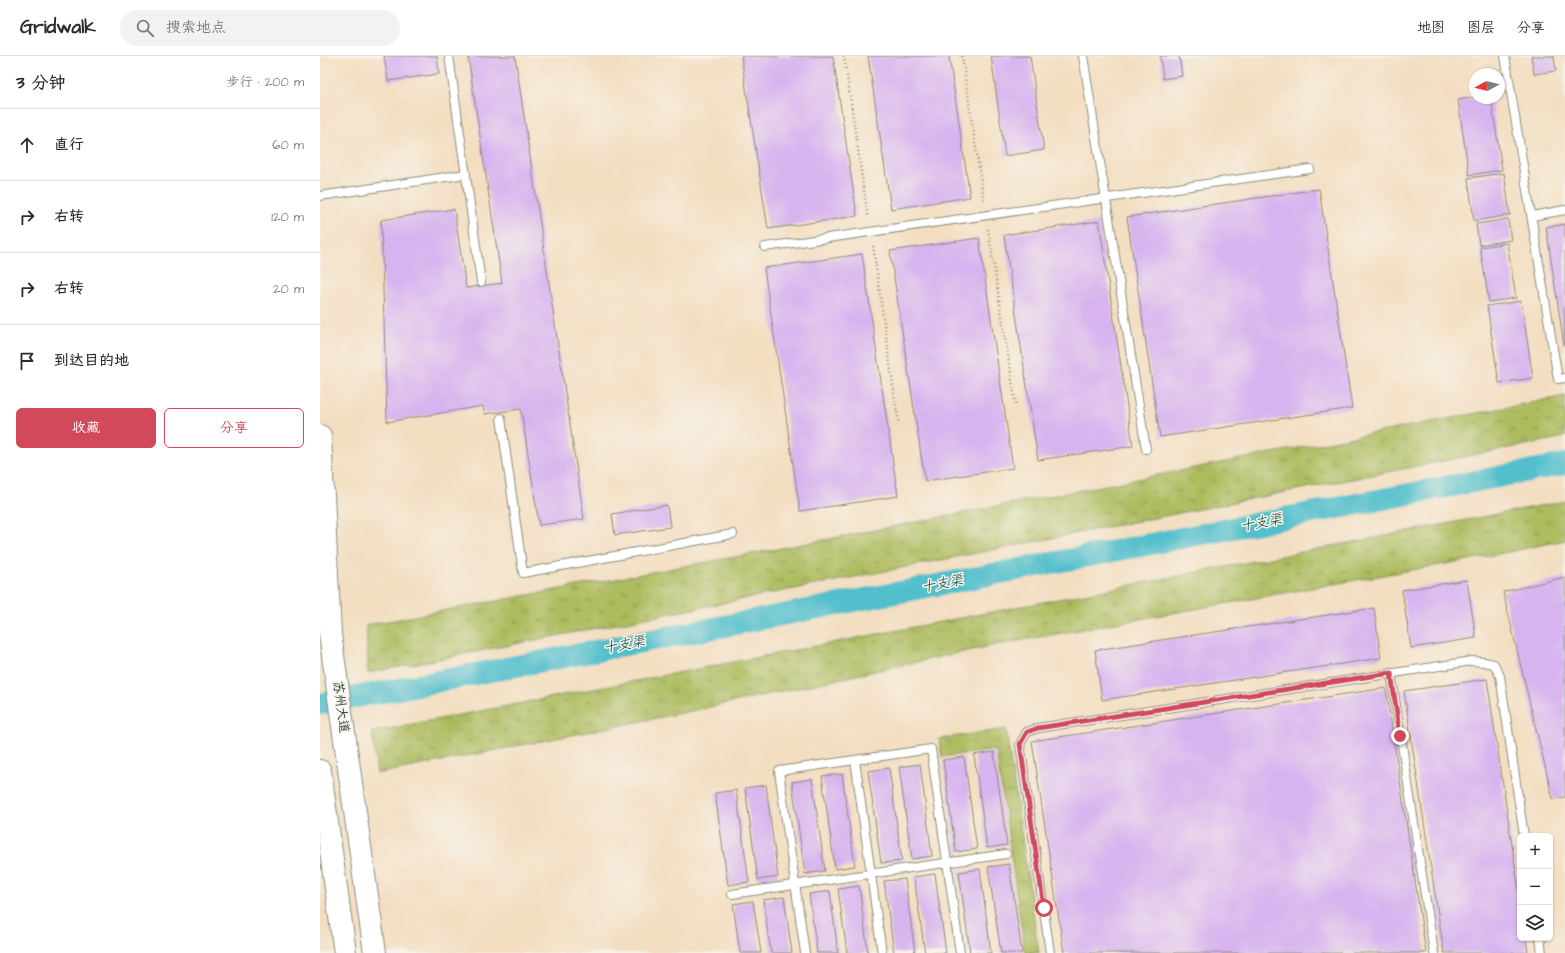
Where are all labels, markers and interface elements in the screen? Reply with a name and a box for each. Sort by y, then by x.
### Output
search box [120,10,400,46]
text: Gridwalk [20,14,96,41]
icon: search [134,17,156,39]
text: 搜索地点 [166,17,226,38]
text: 地图 [1417,18,1445,38]
text: 图层 [1467,18,1495,38]
text: 分享 [1517,18,1545,38]
north arrow [1469,68,1505,104]
text: 3 分钟 [16,71,65,95]
text: 步行 · 200 m [227,73,304,91]
icon: ahead [16,134,38,156]
text: 直行 [54,134,84,155]
text: 60 m [272,136,304,154]
icon: right [16,206,38,228]
text: 右转 [54,206,84,227]
text: 120 m [271,208,304,226]
icon: right [16,278,38,300]
text: 右转 [54,278,84,299]
text: 20 m [273,280,304,298]
icon: arrive [16,350,38,372]
text: 到达目的地 [54,350,129,371]
button: 收藏 [16,408,156,448]
button: 分享 [164,408,304,448]
water label: 十支渠 [1238,509,1285,537]
water label: 十支渠 [919,570,966,598]
water label: 十支渠 [601,631,648,659]
street label: 苏州大道 [328,680,354,734]
route end [1391,727,1409,745]
map controls [1517,833,1553,941]
button: + [1517,833,1553,869]
button: − [1517,869,1553,905]
route start [1035,899,1053,917]
button: layers [1517,905,1553,941]

